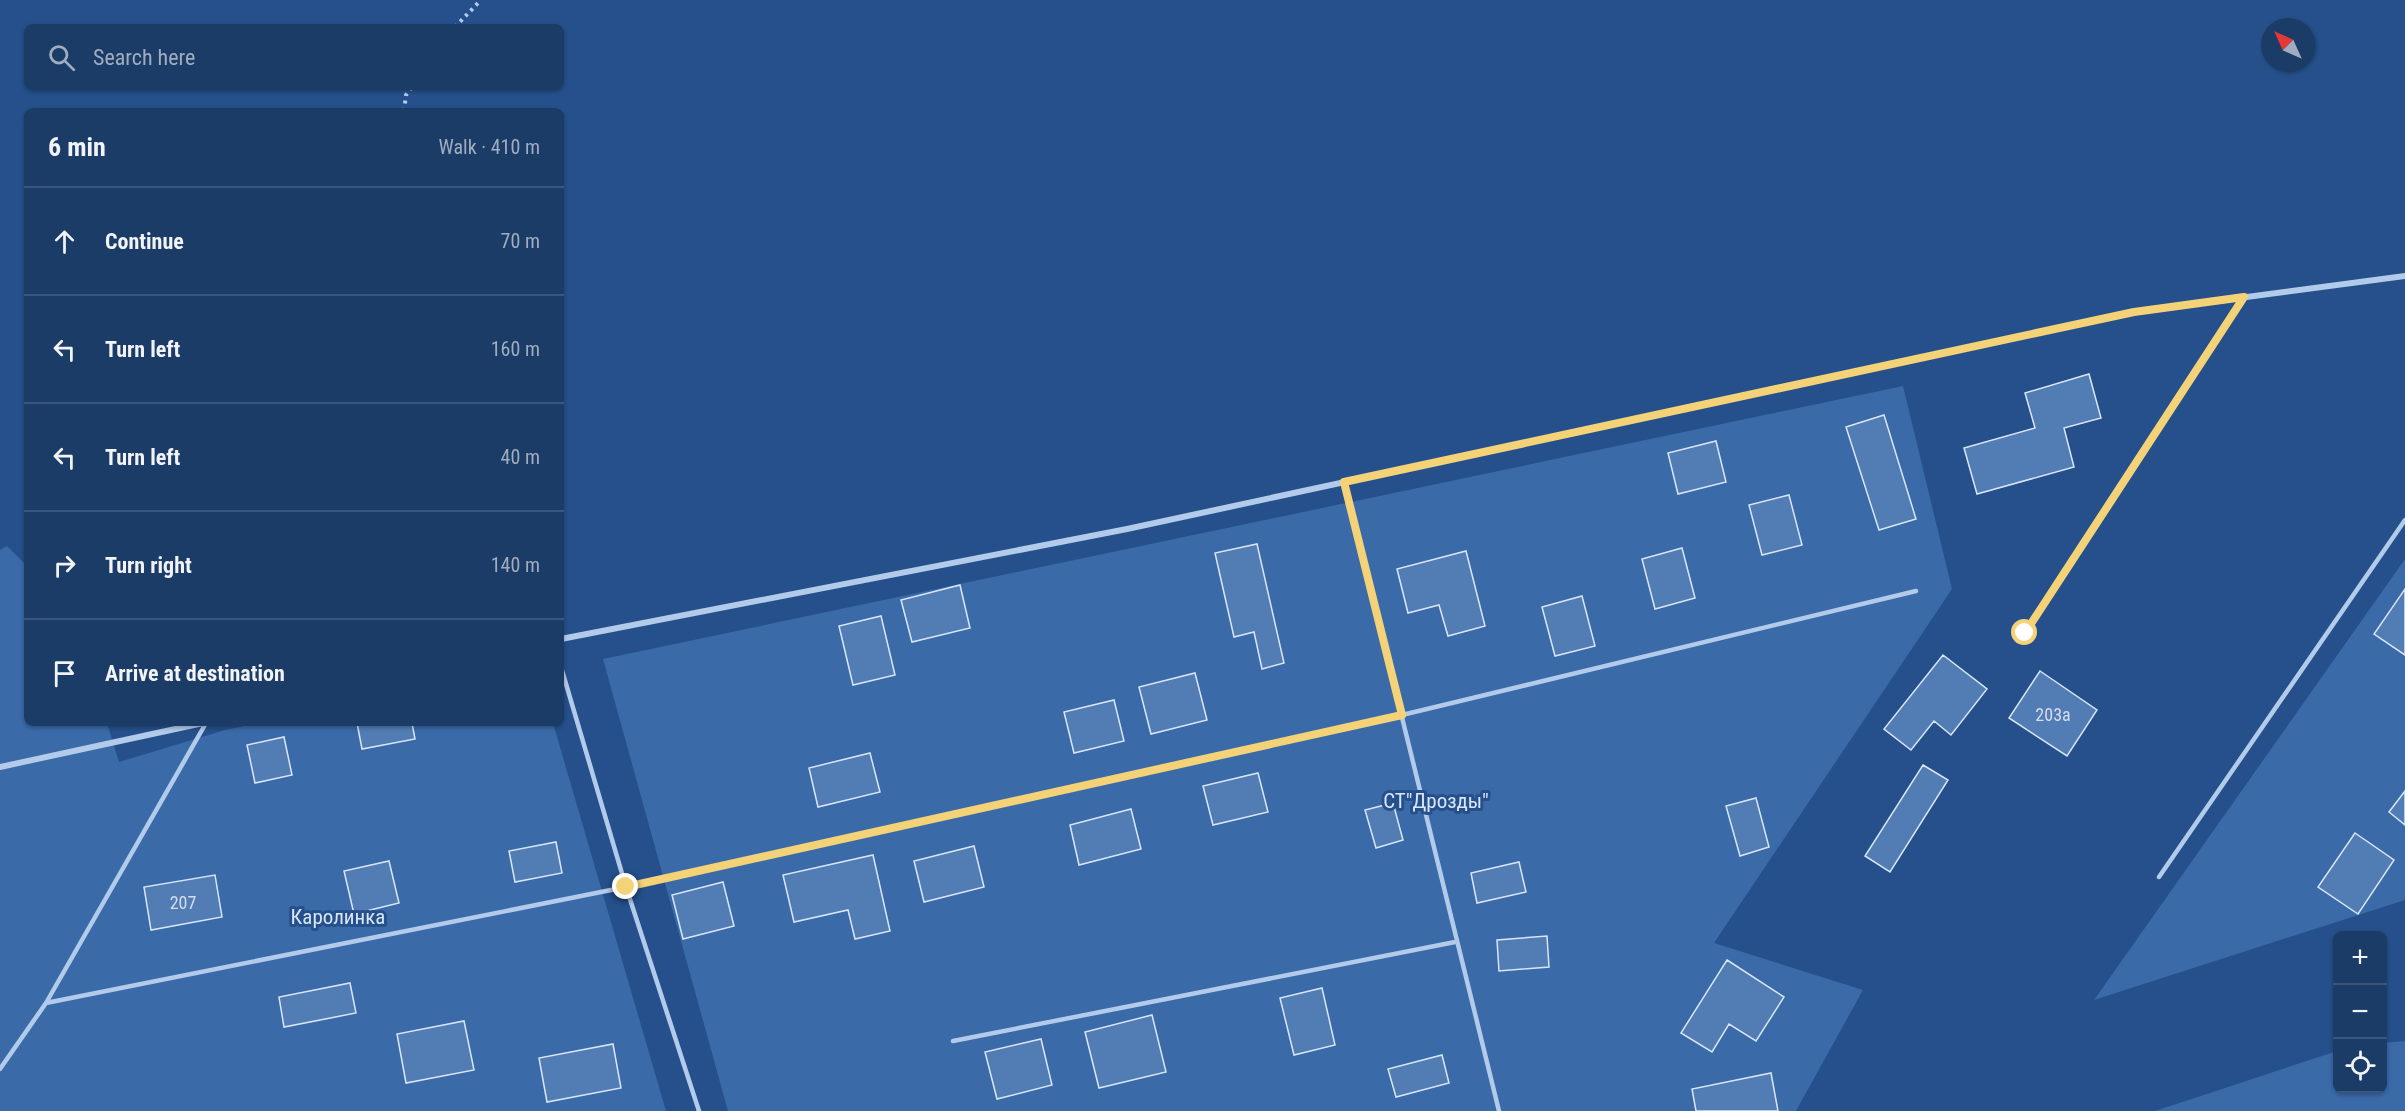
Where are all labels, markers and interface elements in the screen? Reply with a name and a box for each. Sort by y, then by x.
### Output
north arrow [2261,18,2315,72]
search box [24,24,564,90]
icon: search [45,41,78,74]
text: Search here [93,45,195,70]
text: 6 min [48,132,106,162]
text: Walk · 410 m [439,135,540,159]
icon: ahead [48,225,81,258]
text: Continue [105,229,184,254]
text: 70 m [501,229,540,253]
icon: left [48,333,81,366]
text: Turn left [105,337,180,362]
text: 160 m [491,337,540,361]
icon: left [48,441,81,474]
text: Turn left [105,445,180,470]
text: 40 m [501,445,540,469]
icon: right [48,549,81,582]
text: Turn right [105,553,192,578]
text: 140 m [491,553,540,577]
route start [2011,619,2037,645]
icon: arrive [48,657,81,690]
text: Arrive at destination [105,661,285,686]
house number: 203а [2035,704,2071,725]
park label: СТ"Дрозды" [1383,789,1489,813]
route end [612,873,638,899]
house number: 207 [170,892,196,913]
park label: Каролинка [291,905,385,929]
map controls [2333,931,2387,1093]
button: + [2333,931,2387,985]
button: − [2333,985,2387,1039]
button: locate [2333,1039,2387,1093]

